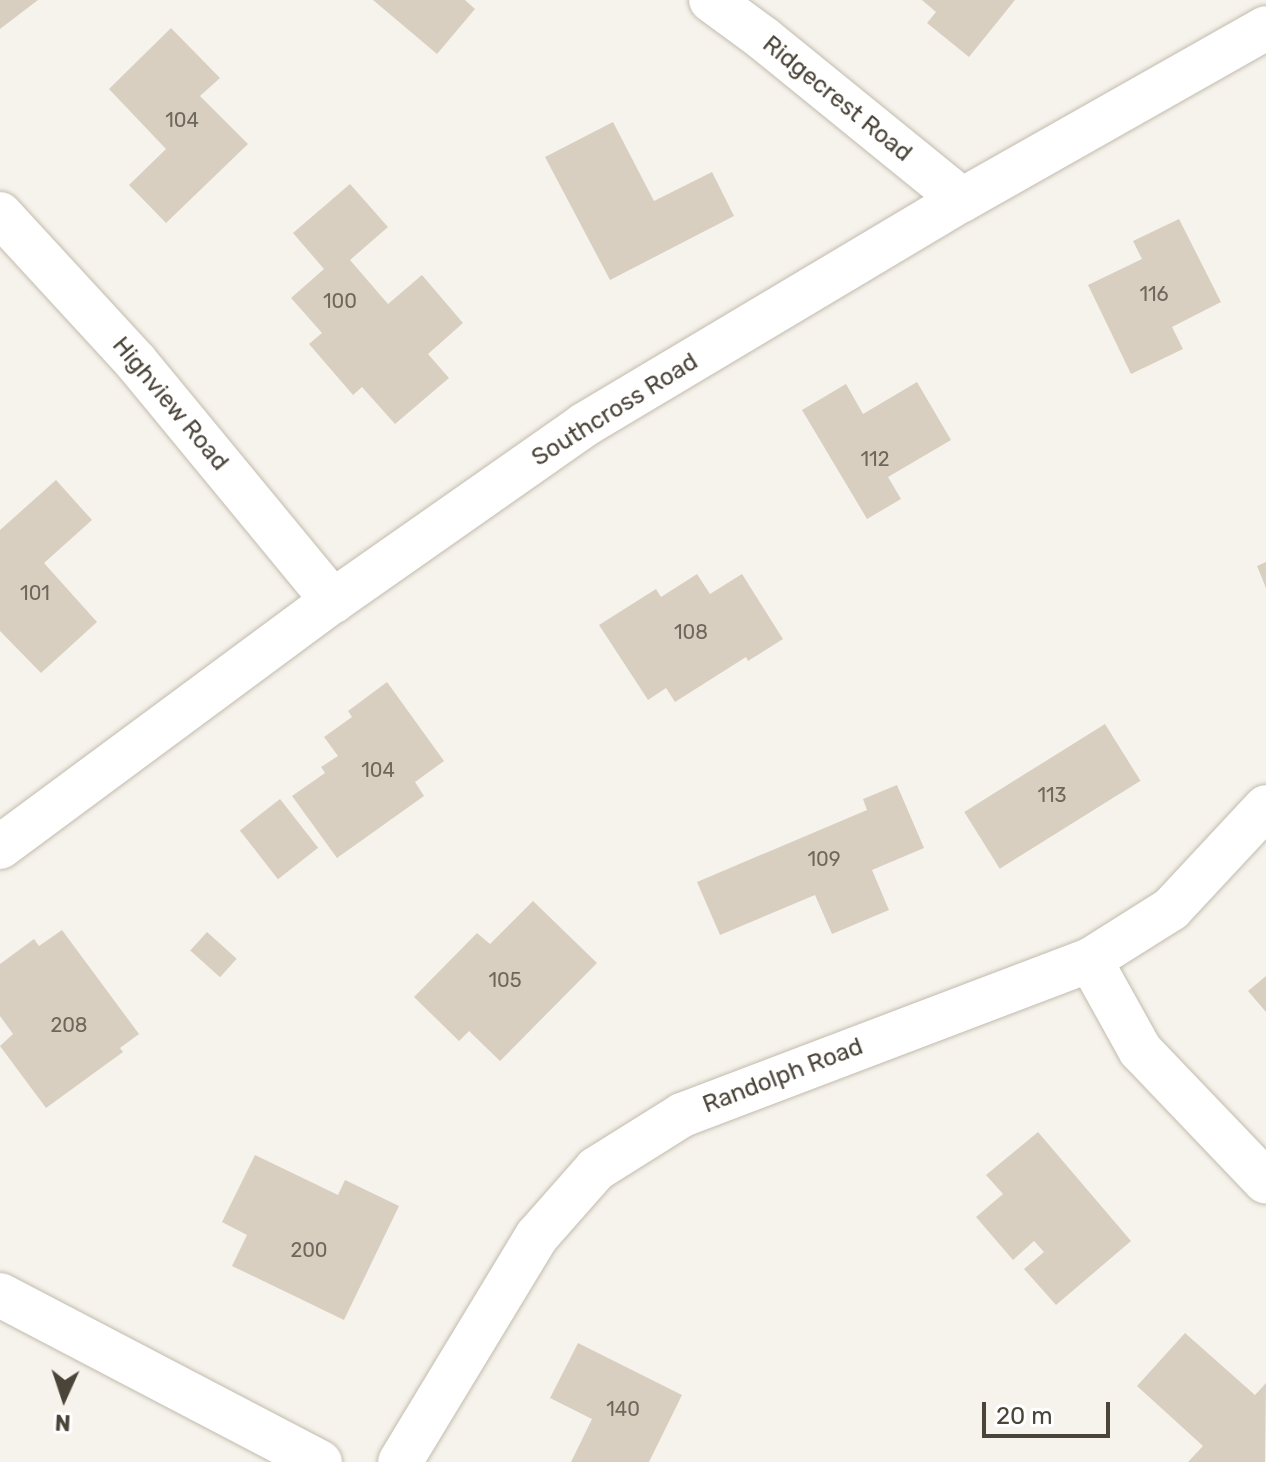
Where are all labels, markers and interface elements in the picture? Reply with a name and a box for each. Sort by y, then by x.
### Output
street label: Ridgecrest Road [757,30,917,168]
house number: 104 [165,108,199,132]
house number: 116 [1139,282,1169,306]
house number: 100 [323,289,357,313]
street label: Highview Road [106,331,234,477]
street label: Southcross Road [527,347,703,473]
house number: 112 [861,447,889,471]
house number: 101 [20,581,50,605]
house number: 108 [674,620,708,644]
house number: 104 [361,758,395,782]
house number: 113 [1037,783,1067,807]
house number: 109 [807,847,841,871]
house number: 105 [488,968,522,992]
house number: 208 [50,1013,88,1037]
street label: Randolph Road [699,1032,867,1120]
house number: 200 [290,1238,328,1262]
north arrow [24,1358,104,1438]
scale bar [986,1386,1114,1436]
house number: 140 [606,1397,640,1421]
text: 20 m [996,1402,1053,1430]
text: N [54,1409,71,1436]

